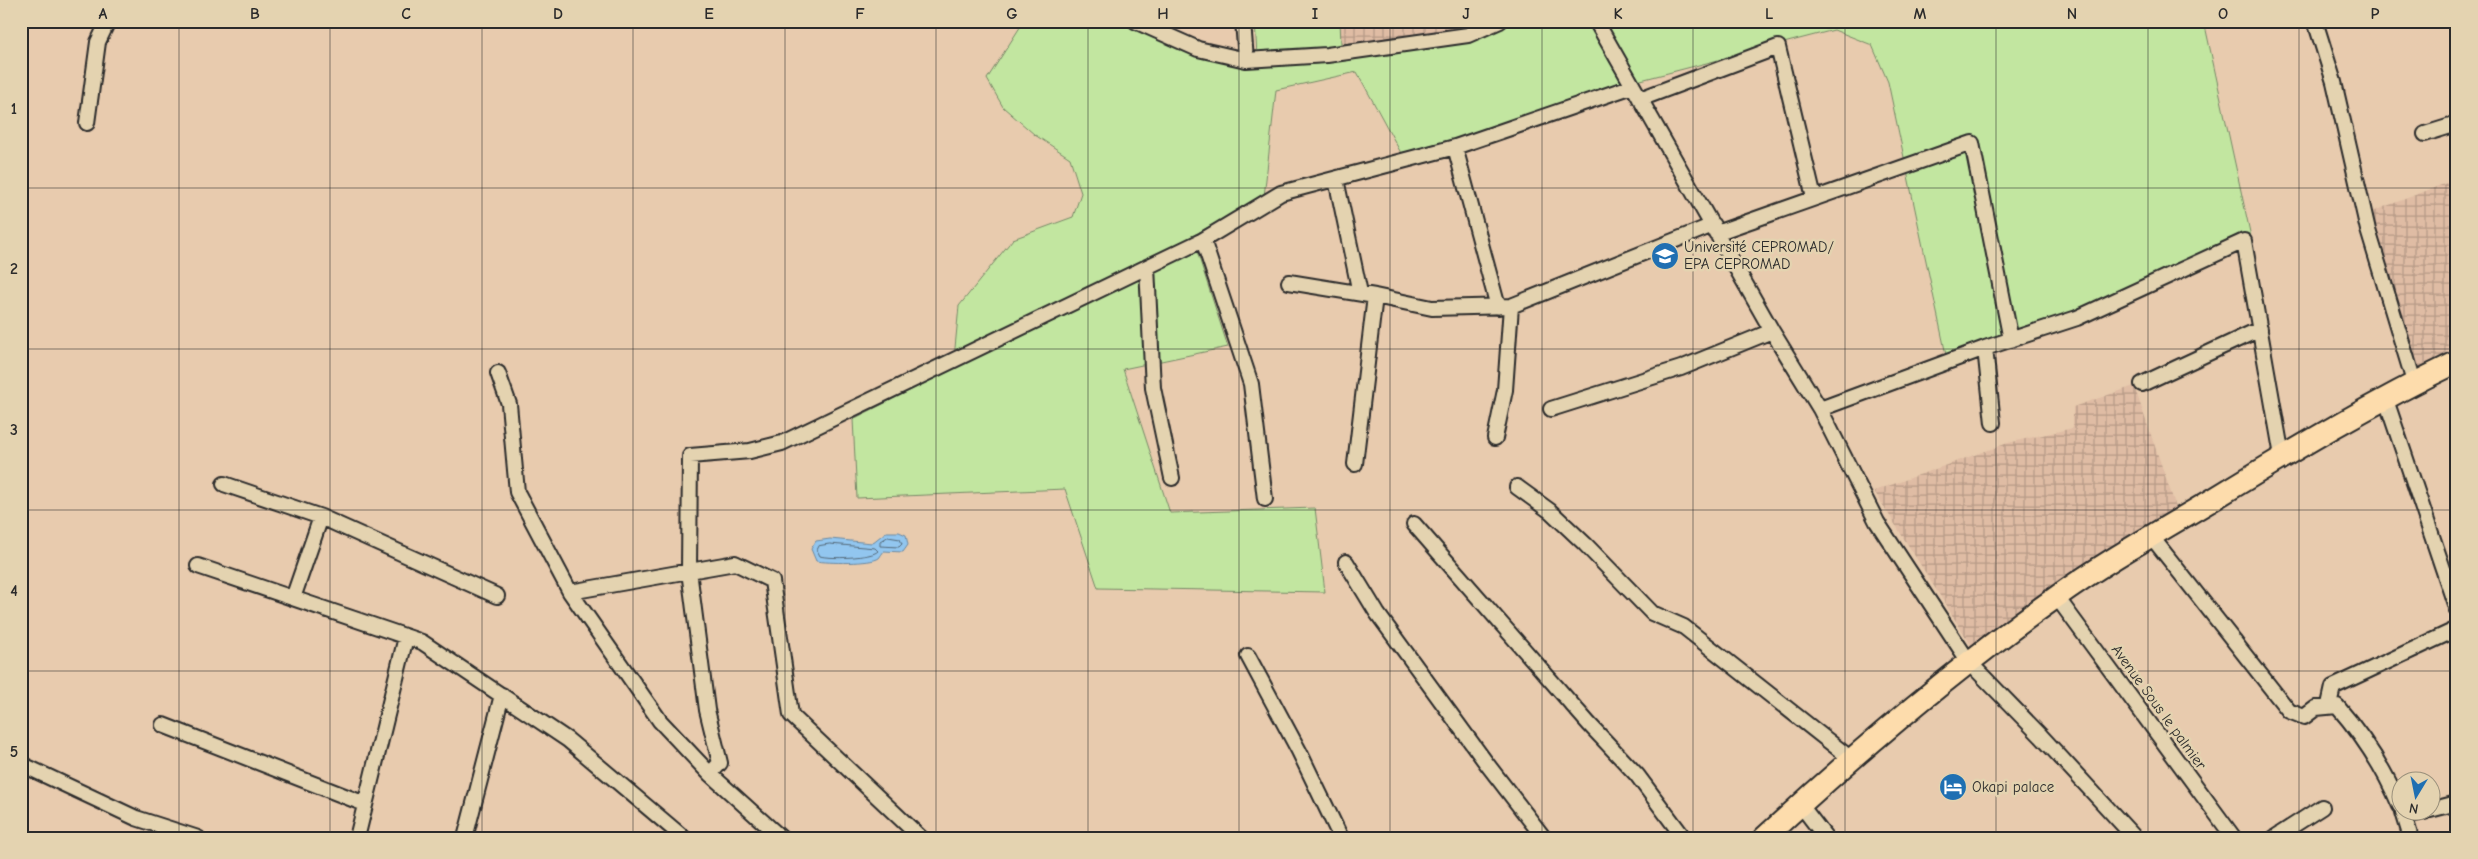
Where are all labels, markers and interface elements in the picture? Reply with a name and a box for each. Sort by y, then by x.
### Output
text: A [99,5,108,23]
text: B [250,5,260,23]
text: C [401,5,411,23]
text: D [553,5,563,23]
text: E [704,5,714,23]
text: F [855,5,865,23]
text: G [1006,5,1018,23]
text: H [1157,5,1169,23]
text: I [1312,5,1318,23]
text: J [1462,5,1470,23]
text: K [1613,5,1623,23]
text: L [1765,5,1773,23]
text: M [1914,5,1927,23]
text: N [2067,5,2077,23]
text: O [2218,5,2228,23]
text: P [2371,5,2380,23]
text: 1 [11,100,17,118]
place label: Université CEPROMAD/ EPA CEPROMAD [1684,238,1834,273]
school or university icon: Université CEPROMAD/ EPA CEPROMAD [1650,241,1680,271]
text: 2 [10,260,18,278]
text: 3 [10,421,18,439]
text: 4 [10,582,18,600]
street label: Avenue Sous le palmier [2108,641,2210,773]
text: 5 [10,743,18,761]
hotel icon: Okapi palace [1938,772,1968,802]
north arrow [2390,772,2440,822]
place label: Okapi palace [1972,778,2055,796]
text: N [2408,799,2420,817]

